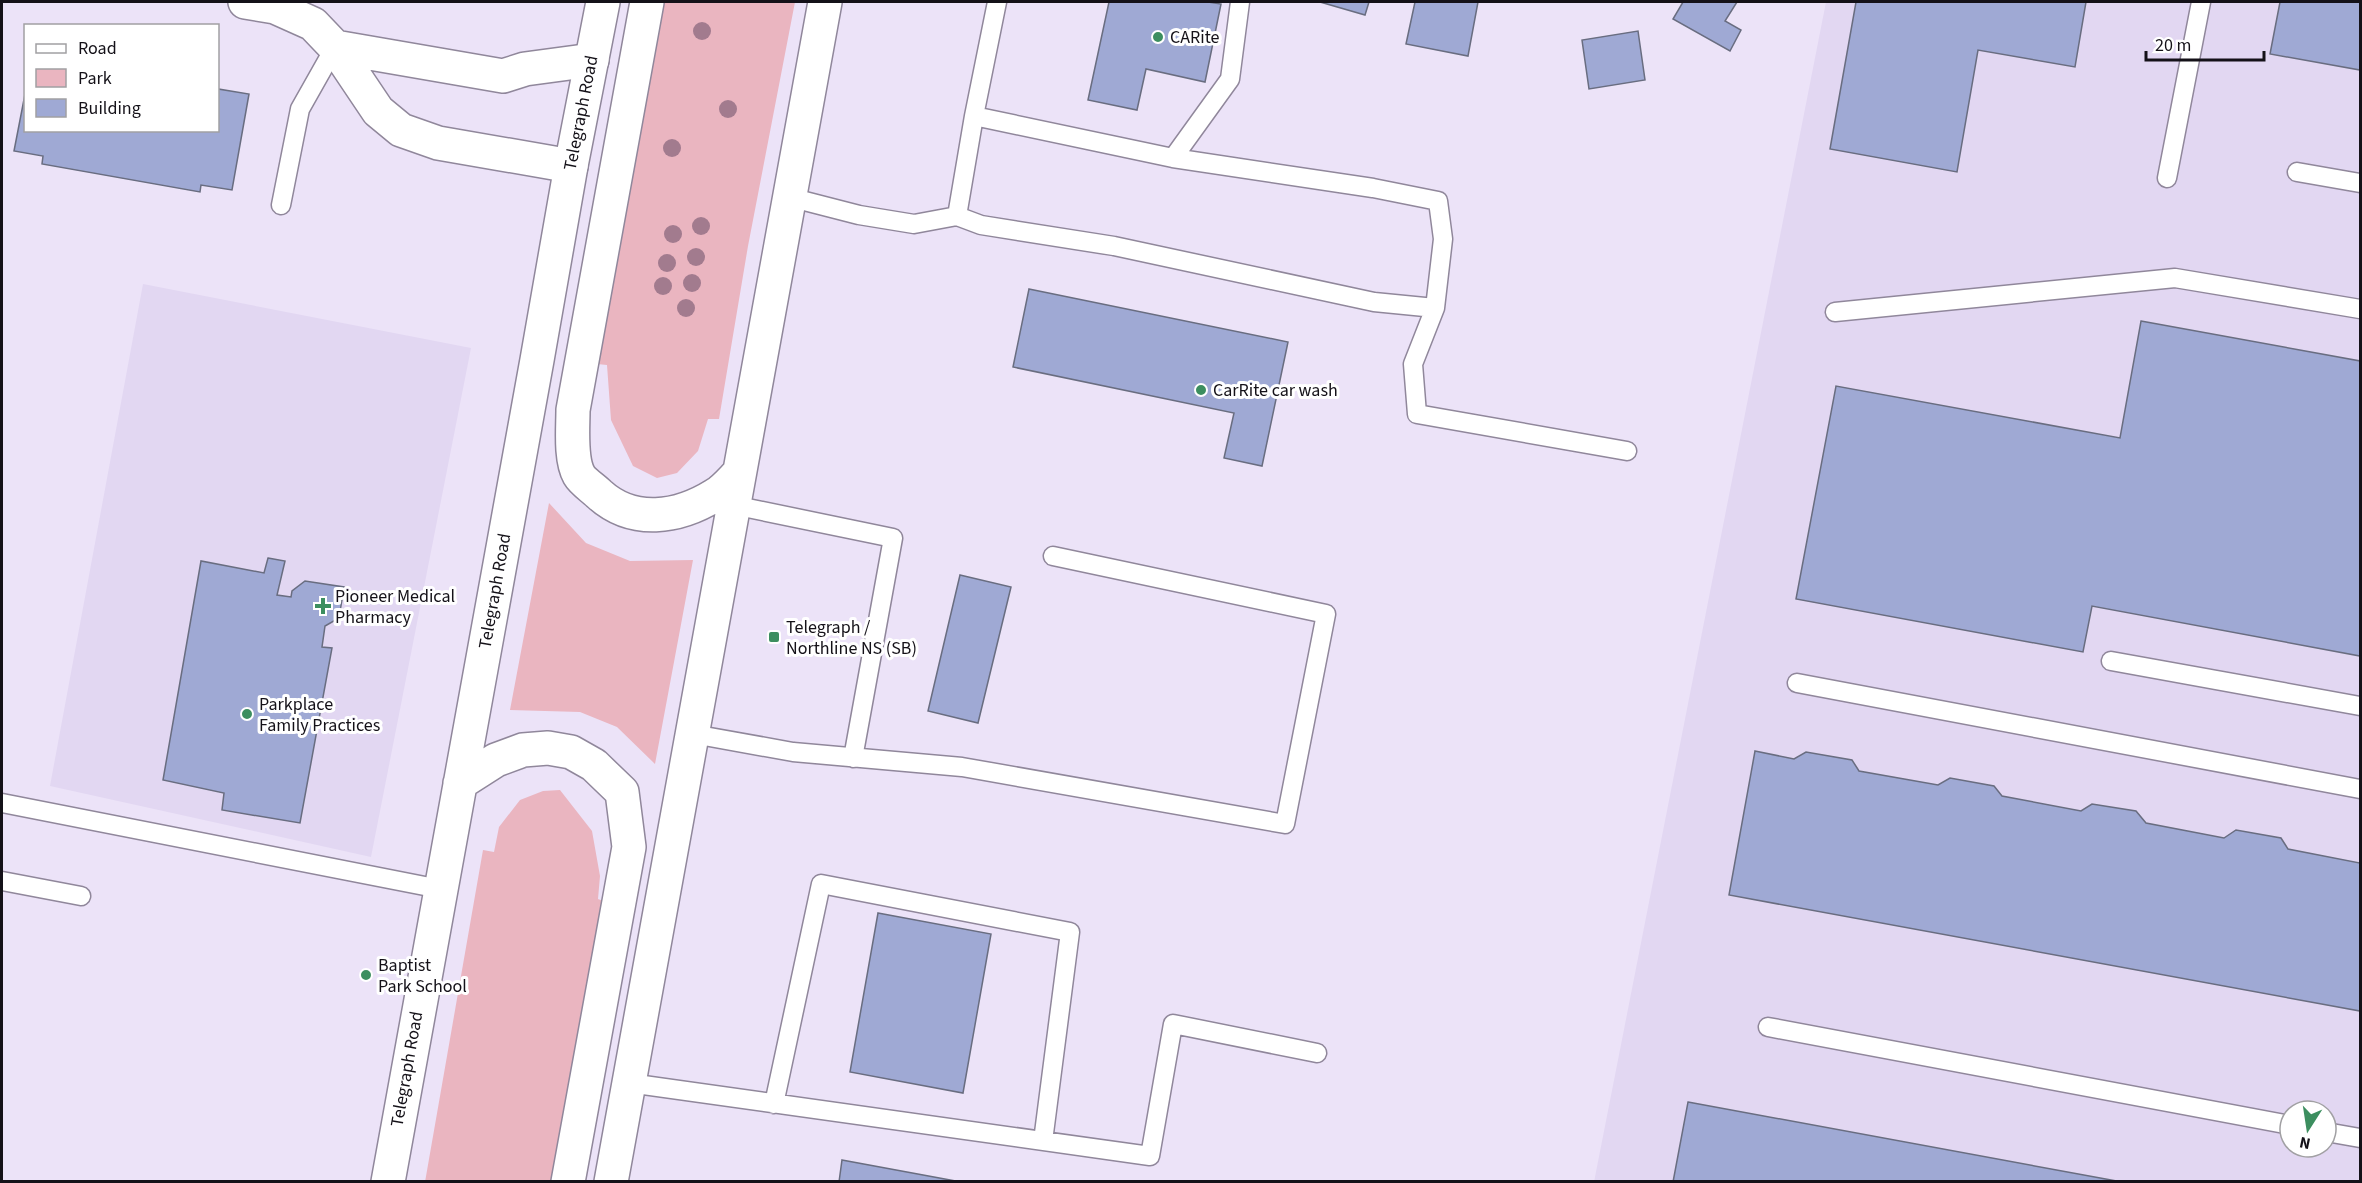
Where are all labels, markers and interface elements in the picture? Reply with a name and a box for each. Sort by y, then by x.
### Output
legend [24,24,219,132]
scale bar [2146,24,2264,62]
place label: CARite [1170,25,1220,50]
marker: CARite [1151,30,1165,44]
text: 20 m [2155,33,2191,58]
text: Road [78,36,117,61]
street label: Telegraph Road [558,53,604,173]
text: Park [78,66,112,91]
text: Building [78,96,141,121]
place label: CarRite car wash [1213,378,1338,403]
marker: CarRite car wash [1194,383,1208,397]
street label: Telegraph Road [473,531,517,651]
place label: Pioneer Medical Pharmacy [335,584,455,630]
marker: Pioneer Medical Pharmacy [316,599,330,613]
place label: Telegraph / Northline NS (SB) [786,615,917,661]
marker: Telegraph / Northline NS (SB) [767,630,781,644]
place label: Parkplace Family Practices [259,692,380,738]
marker: Parkplace Family Practices [240,707,254,721]
place label: Baptist Park School [378,953,467,999]
marker: Baptist Park School [359,968,373,982]
street label: Telegraph Road [385,1009,429,1129]
north arrow [2278,1099,2338,1159]
text: N [2298,1131,2313,1155]

